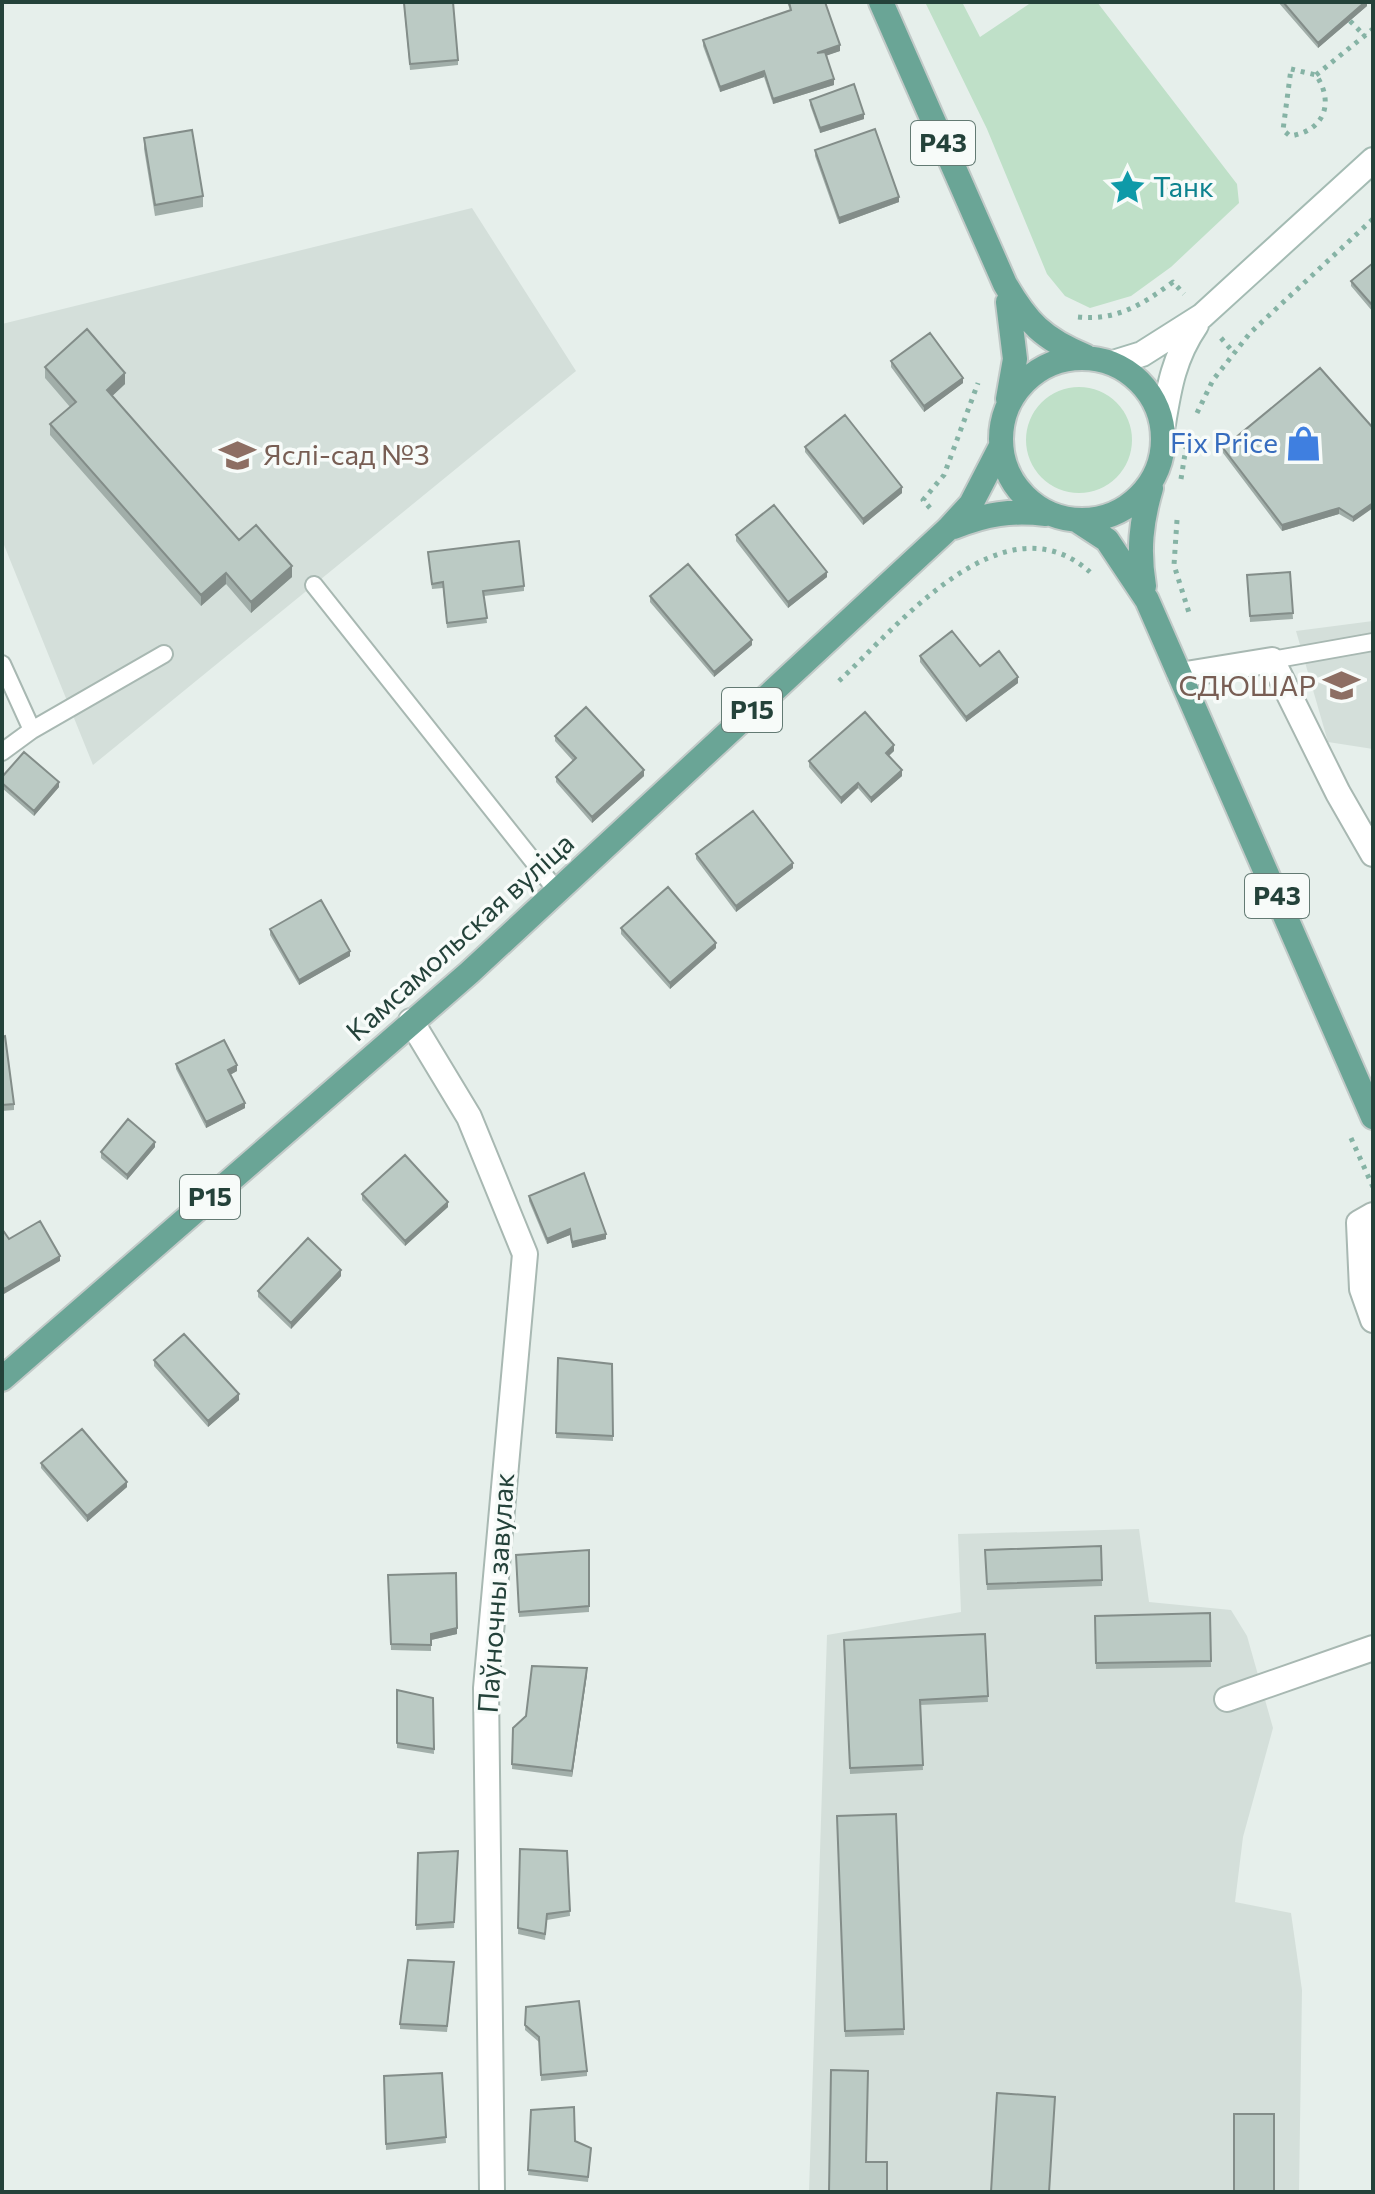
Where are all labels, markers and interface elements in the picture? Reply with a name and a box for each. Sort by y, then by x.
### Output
road number: Р43 [911,121,975,165]
place icon: Танк [1108,168,1146,206]
place label: Танк [1153,169,1214,203]
shop icon: Fix Price [1285,424,1323,462]
place label: Fix Price [1170,425,1278,459]
school or university icon: Яслі-сад №3 [218,436,256,474]
place label: Яслі-сад №3 [263,437,430,471]
school or university icon: СДЮШАР [1323,667,1361,705]
place label: СДЮШАР [1178,668,1316,702]
road number: Р15 [722,688,782,732]
street label: Камсамольская вуліца [339,825,580,1047]
road number: Р43 [1245,874,1309,918]
road number: Р15 [180,1175,240,1219]
street label: Паўночны завулак [470,1472,520,1714]

